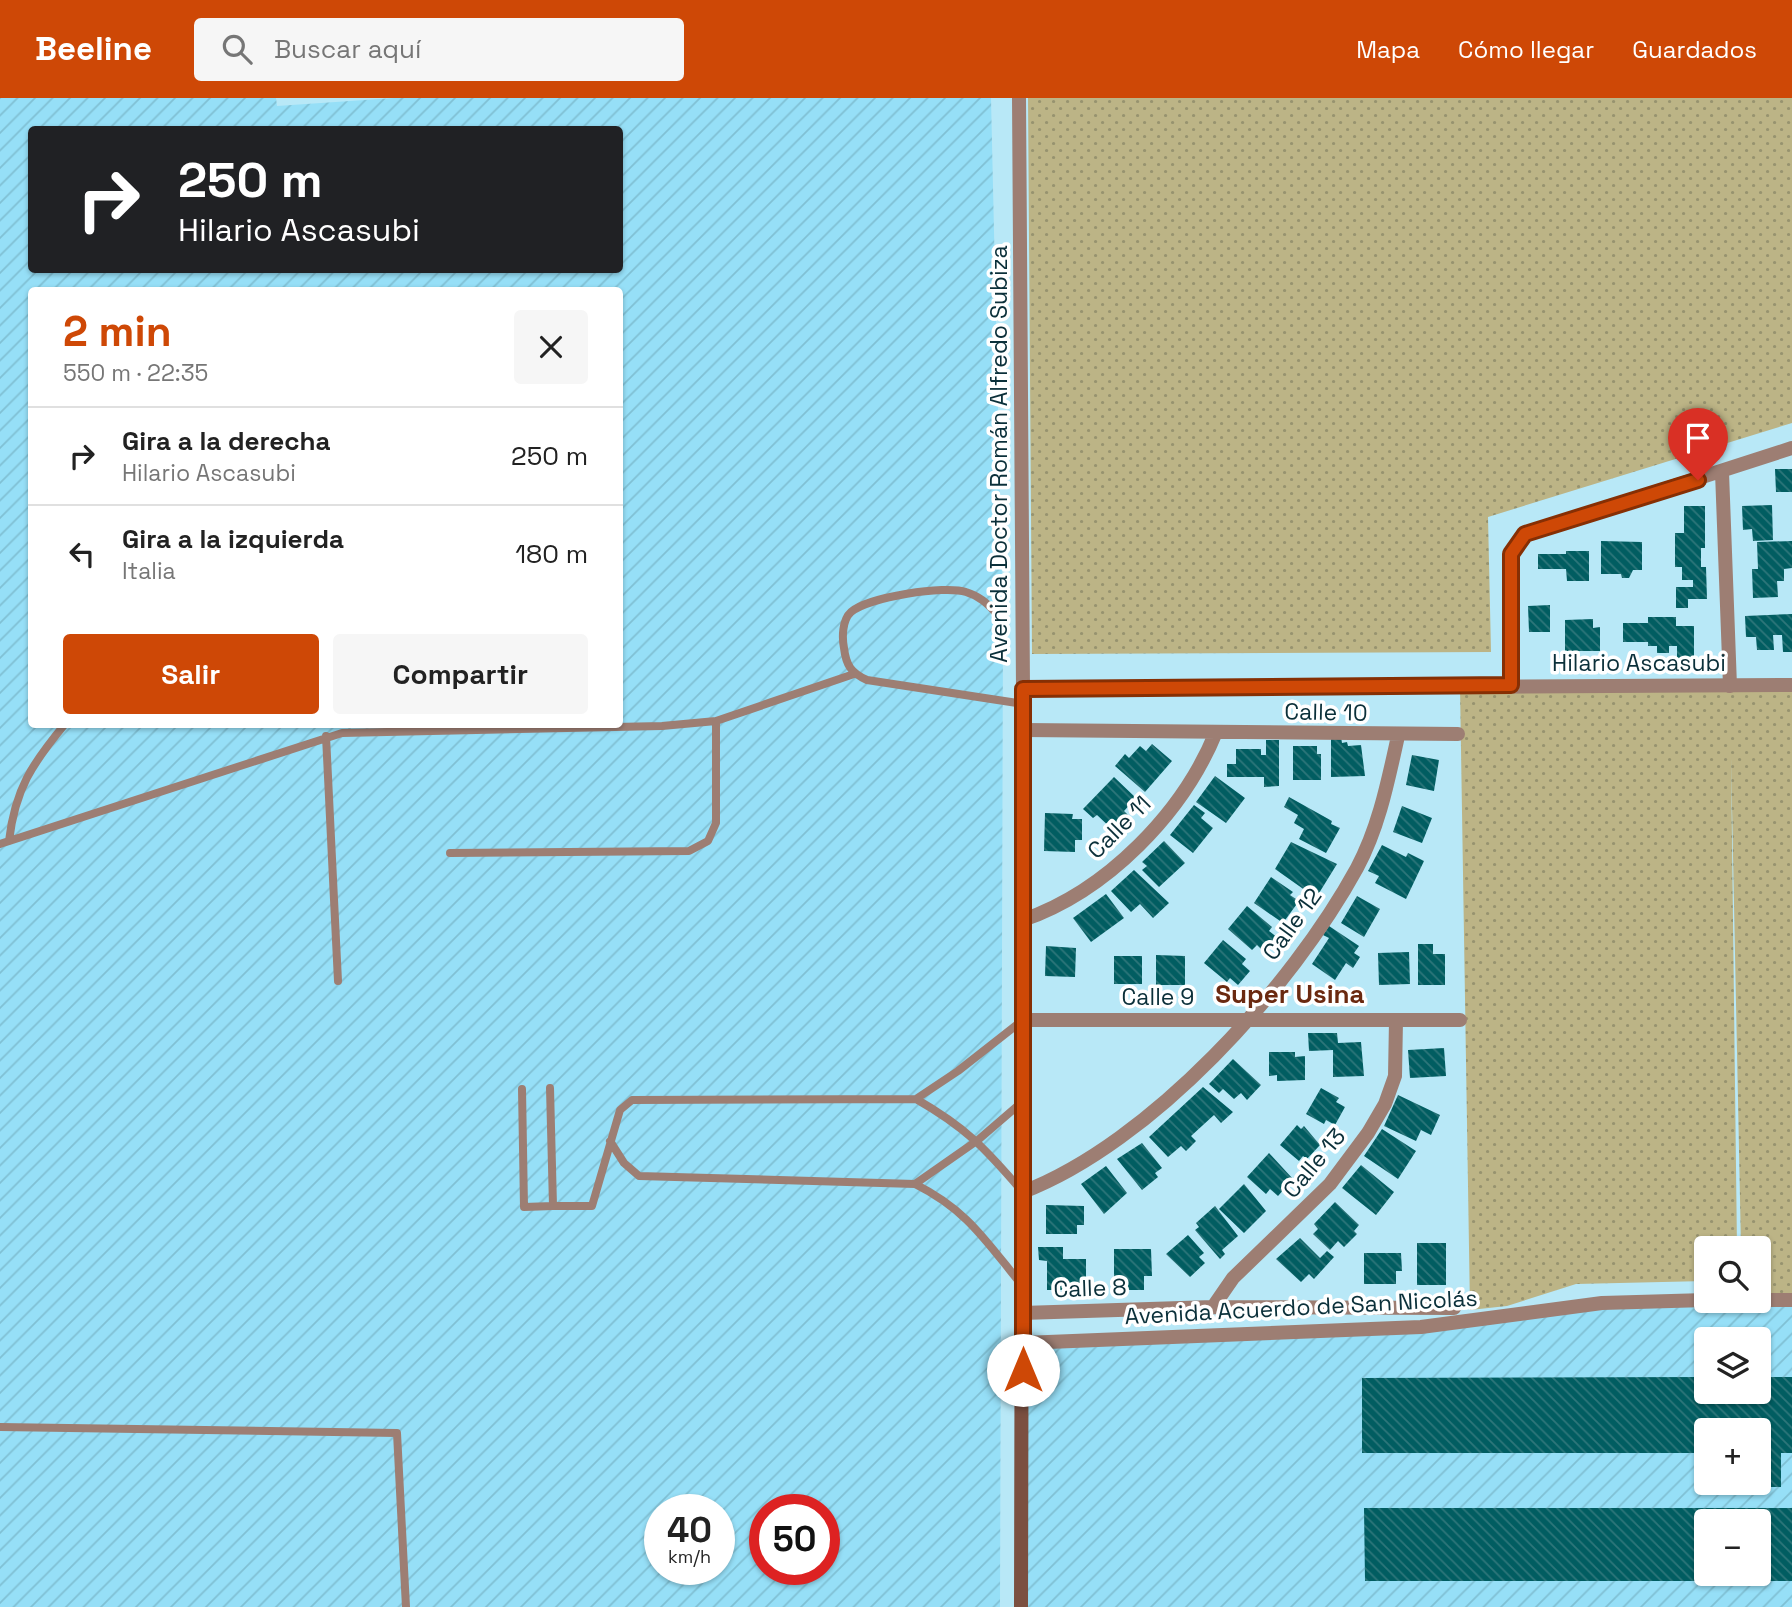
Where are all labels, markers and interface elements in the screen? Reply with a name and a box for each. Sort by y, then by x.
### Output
search box [194,18,684,81]
text: Beeline [35,28,152,70]
icon: search [218,30,256,68]
text: Buscar aquí [274,32,421,66]
text: Mapa [1356,34,1420,65]
text: Cómo llegar [1458,34,1594,65]
text: Guardados [1632,34,1757,65]
text: 250 m [178,149,323,211]
icon: right [63,154,154,245]
text: Hilario Ascasubi [178,210,420,250]
street label: Avenida Doctor Román Alfredo Subiza [984,245,1014,663]
text: 2 min [63,305,172,358]
button: close [514,310,588,384]
text: 550 m · 22:35 [63,358,208,388]
pin [1668,408,1728,480]
icon: arrive [1679,419,1717,457]
text: Gira a la derecha [122,424,331,458]
icon: right [63,437,101,475]
text: 250 m [511,439,588,473]
text: Hilario Ascasubi [122,458,296,488]
text: Gira a la izquierda [122,522,344,556]
icon: left [63,535,101,573]
text: 180 m [515,537,588,571]
text: Italia [122,556,176,586]
button: Salir [63,634,319,714]
button: Compartir [333,634,588,714]
street label: Hilario Ascasubi [1552,648,1726,678]
street label: Calle 10 [1284,696,1368,728]
street label: Calle 11 [1081,789,1157,865]
street label: Calle 12 [1256,882,1328,966]
district label: Super Usina [1215,977,1365,1011]
street label: Calle 9 [1122,982,1194,1012]
street label: Calle 13 [1276,1122,1352,1204]
map controls [1694,1236,1771,1586]
button: search [1694,1236,1771,1313]
street label: Calle 8 [1053,1272,1127,1304]
street label: Avenida Acuerdo de San Nicolás [1124,1283,1478,1331]
button: layers [1694,1327,1771,1404]
position arrow [986,1333,1060,1407]
button: + [1694,1418,1771,1495]
speed limit sign: 50 [749,1494,840,1585]
text: 40 [667,1508,712,1552]
button: − [1694,1509,1771,1586]
text: km/h [668,1545,711,1568]

